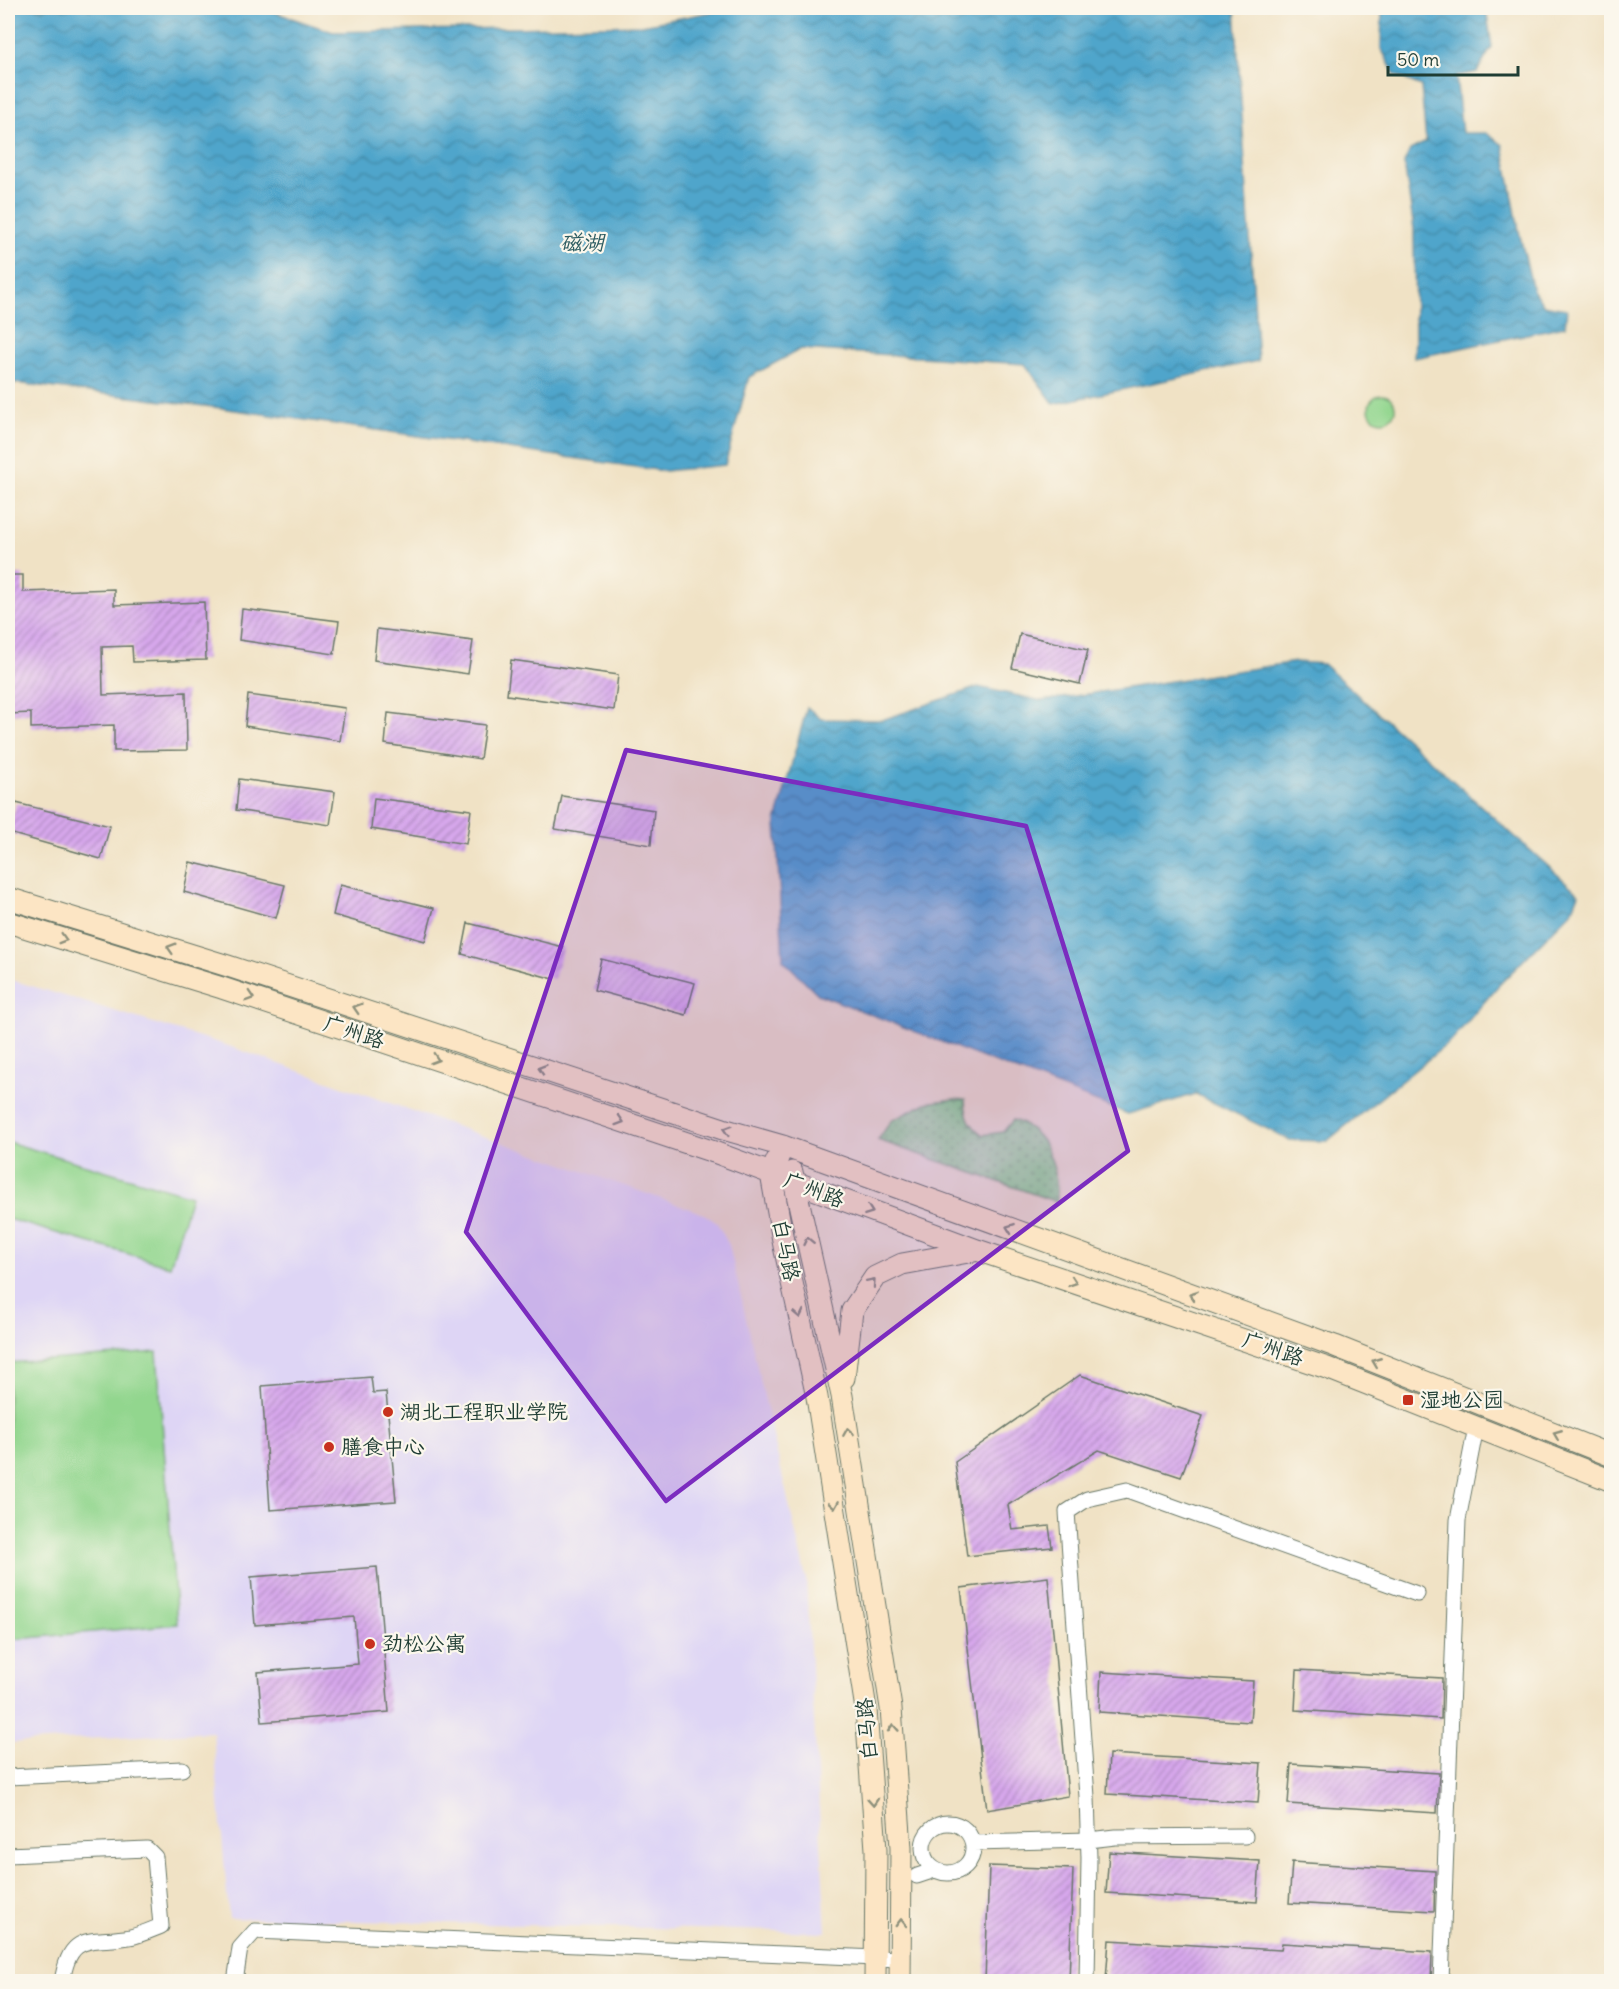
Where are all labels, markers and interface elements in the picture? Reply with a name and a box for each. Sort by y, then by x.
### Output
scale bar [1388,39,1518,77]
text: 50 m [1397,48,1439,71]
water label: 磁湖 [560,228,606,256]
one-way arrow [57,932,68,944]
one-way arrow [166,943,177,955]
one-way arrow [244,990,254,1003]
one-way arrow [352,1003,363,1015]
street label: 广州路 [320,1009,388,1054]
one-way arrow [429,1052,439,1064]
one-way arrow [537,1063,548,1076]
one-way arrow [614,1113,624,1126]
one-way arrow [722,1125,733,1137]
street label: 广州路 [780,1166,848,1213]
one-way arrow [863,1203,874,1216]
street label: 白马路 [767,1216,806,1283]
one-way arrow [1005,1223,1015,1236]
one-way arrow [803,1236,816,1246]
one-way arrow [1067,1275,1078,1288]
one-way arrow [865,1278,876,1289]
one-way arrow [1188,1289,1199,1302]
one-way arrow [791,1308,804,1318]
street label: 广州路 [1239,1326,1307,1372]
one-way arrow [1371,1357,1382,1369]
place label: 湿地公园 [1420,1386,1504,1413]
marker: 湿地公园 [1401,1393,1415,1407]
place label: 湖北工程职业学院 [400,1398,568,1425]
marker: 湖北工程职业学院 [381,1405,395,1419]
one-way arrow [842,1427,854,1436]
one-way arrow [1552,1429,1563,1441]
place label: 膳食中心 [341,1433,425,1460]
marker: 膳食中心 [322,1440,336,1454]
one-way arrow [827,1501,839,1510]
place label: 劲松公寓 [382,1630,466,1657]
marker: 劲松公寓 [363,1637,377,1651]
street label: 白马路 [850,1696,883,1762]
one-way arrow [886,1724,899,1733]
one-way arrow [866,1798,879,1807]
one-way arrow [894,1919,907,1928]

